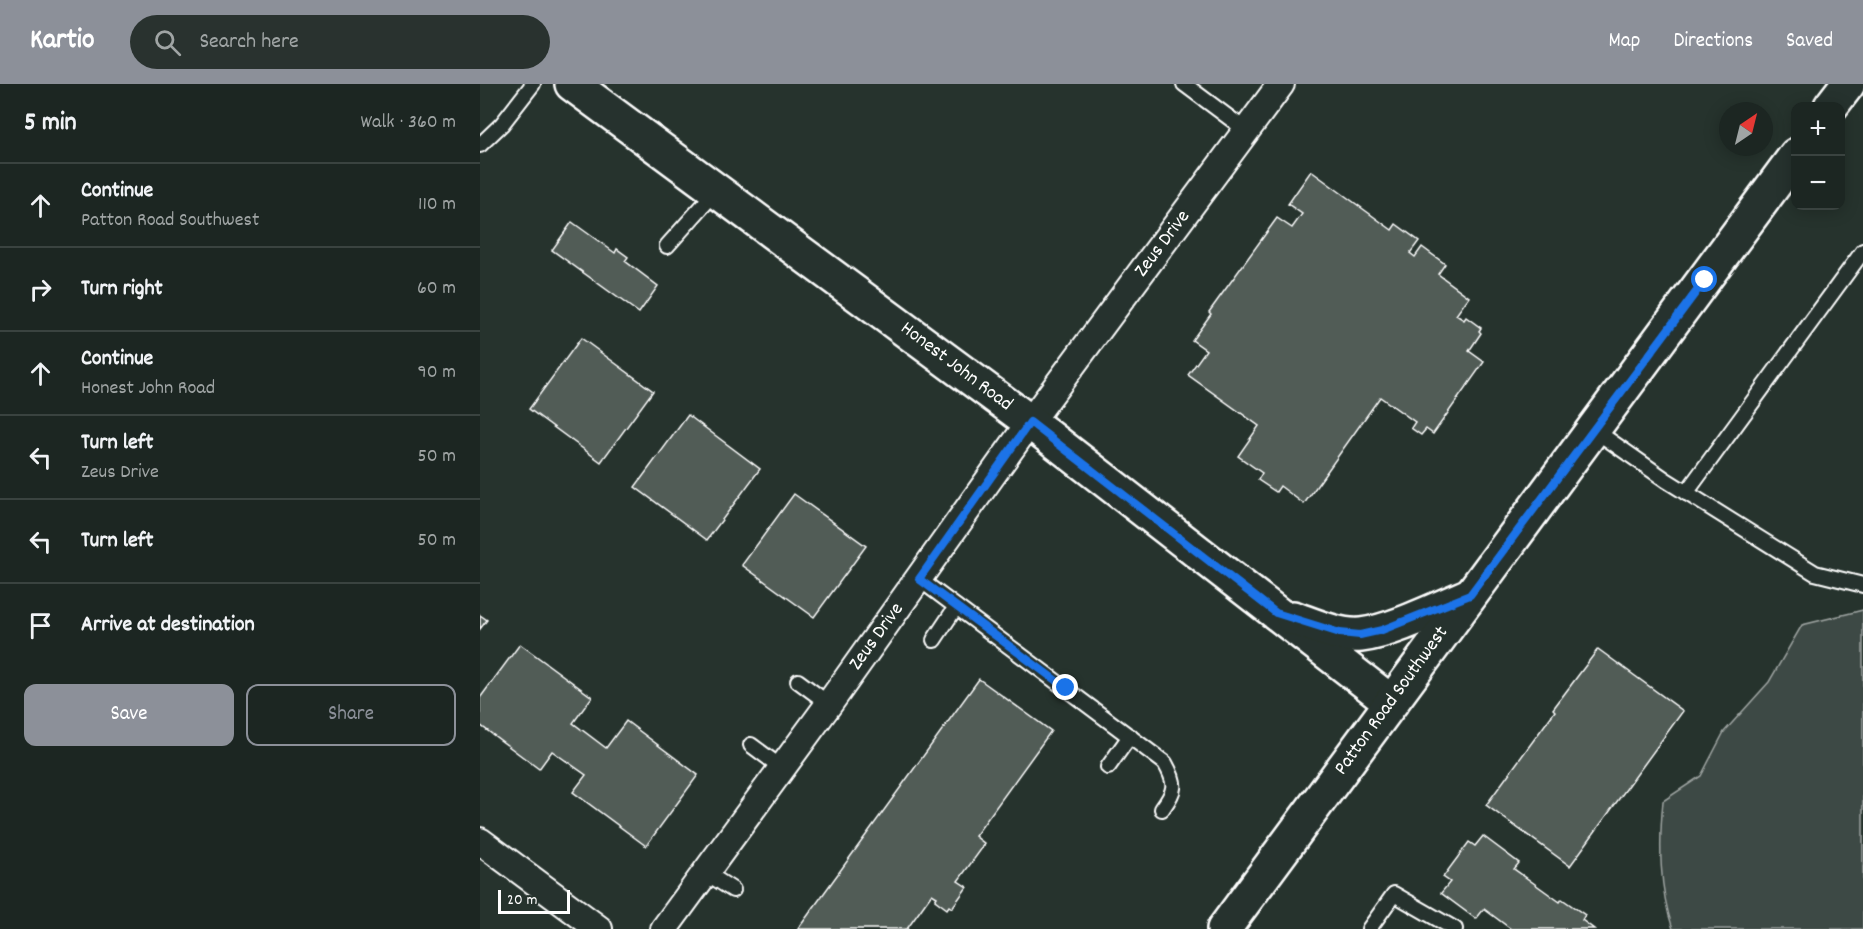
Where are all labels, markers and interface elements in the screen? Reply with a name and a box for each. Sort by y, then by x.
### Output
search box [130,15,550,69]
text: Kartio [30,22,94,62]
icon: search [151,26,184,59]
text: Search here [199,27,299,58]
text: Map [1609,27,1640,57]
text: Directions [1673,27,1753,57]
text: Saved [1786,27,1833,57]
north arrow [1719,102,1773,156]
map controls [1791,102,1845,210]
button: + [1791,102,1845,156]
text: 5 min [24,105,77,142]
text: Walk · 360 m [361,109,456,137]
button: − [1791,156,1845,210]
text: Continue [81,176,153,207]
icon: ahead [24,189,57,222]
text: 110 m [418,191,456,219]
street label: Zeus Drive [1128,204,1198,283]
text: Patton Road Southwest [81,207,259,235]
route start [1691,266,1717,292]
icon: right [24,273,57,306]
text: Turn right [81,274,163,305]
text: 60 m [417,275,456,303]
street label: Honest John Road [894,315,1018,419]
text: Continue [81,344,153,375]
icon: ahead [24,357,57,390]
text: 90 m [418,359,456,387]
text: Honest John Road [81,375,215,403]
text: Turn left [81,428,153,459]
icon: left [24,441,57,474]
text: 50 m [418,443,456,471]
text: Zeus Drive [81,459,159,487]
icon: left [24,525,57,558]
text: Turn left [81,526,153,557]
text: 50 m [418,527,456,555]
street label: Zeus Drive [843,597,911,677]
icon: arrive [24,609,57,642]
text: Arrive at destination [81,610,255,641]
street label: Patton Road Southwest [1328,621,1456,781]
route end [1052,674,1078,700]
button: Save [24,684,234,746]
button: Share [246,684,456,746]
scale bar [498,887,570,914]
text: 20 m [507,889,537,912]

